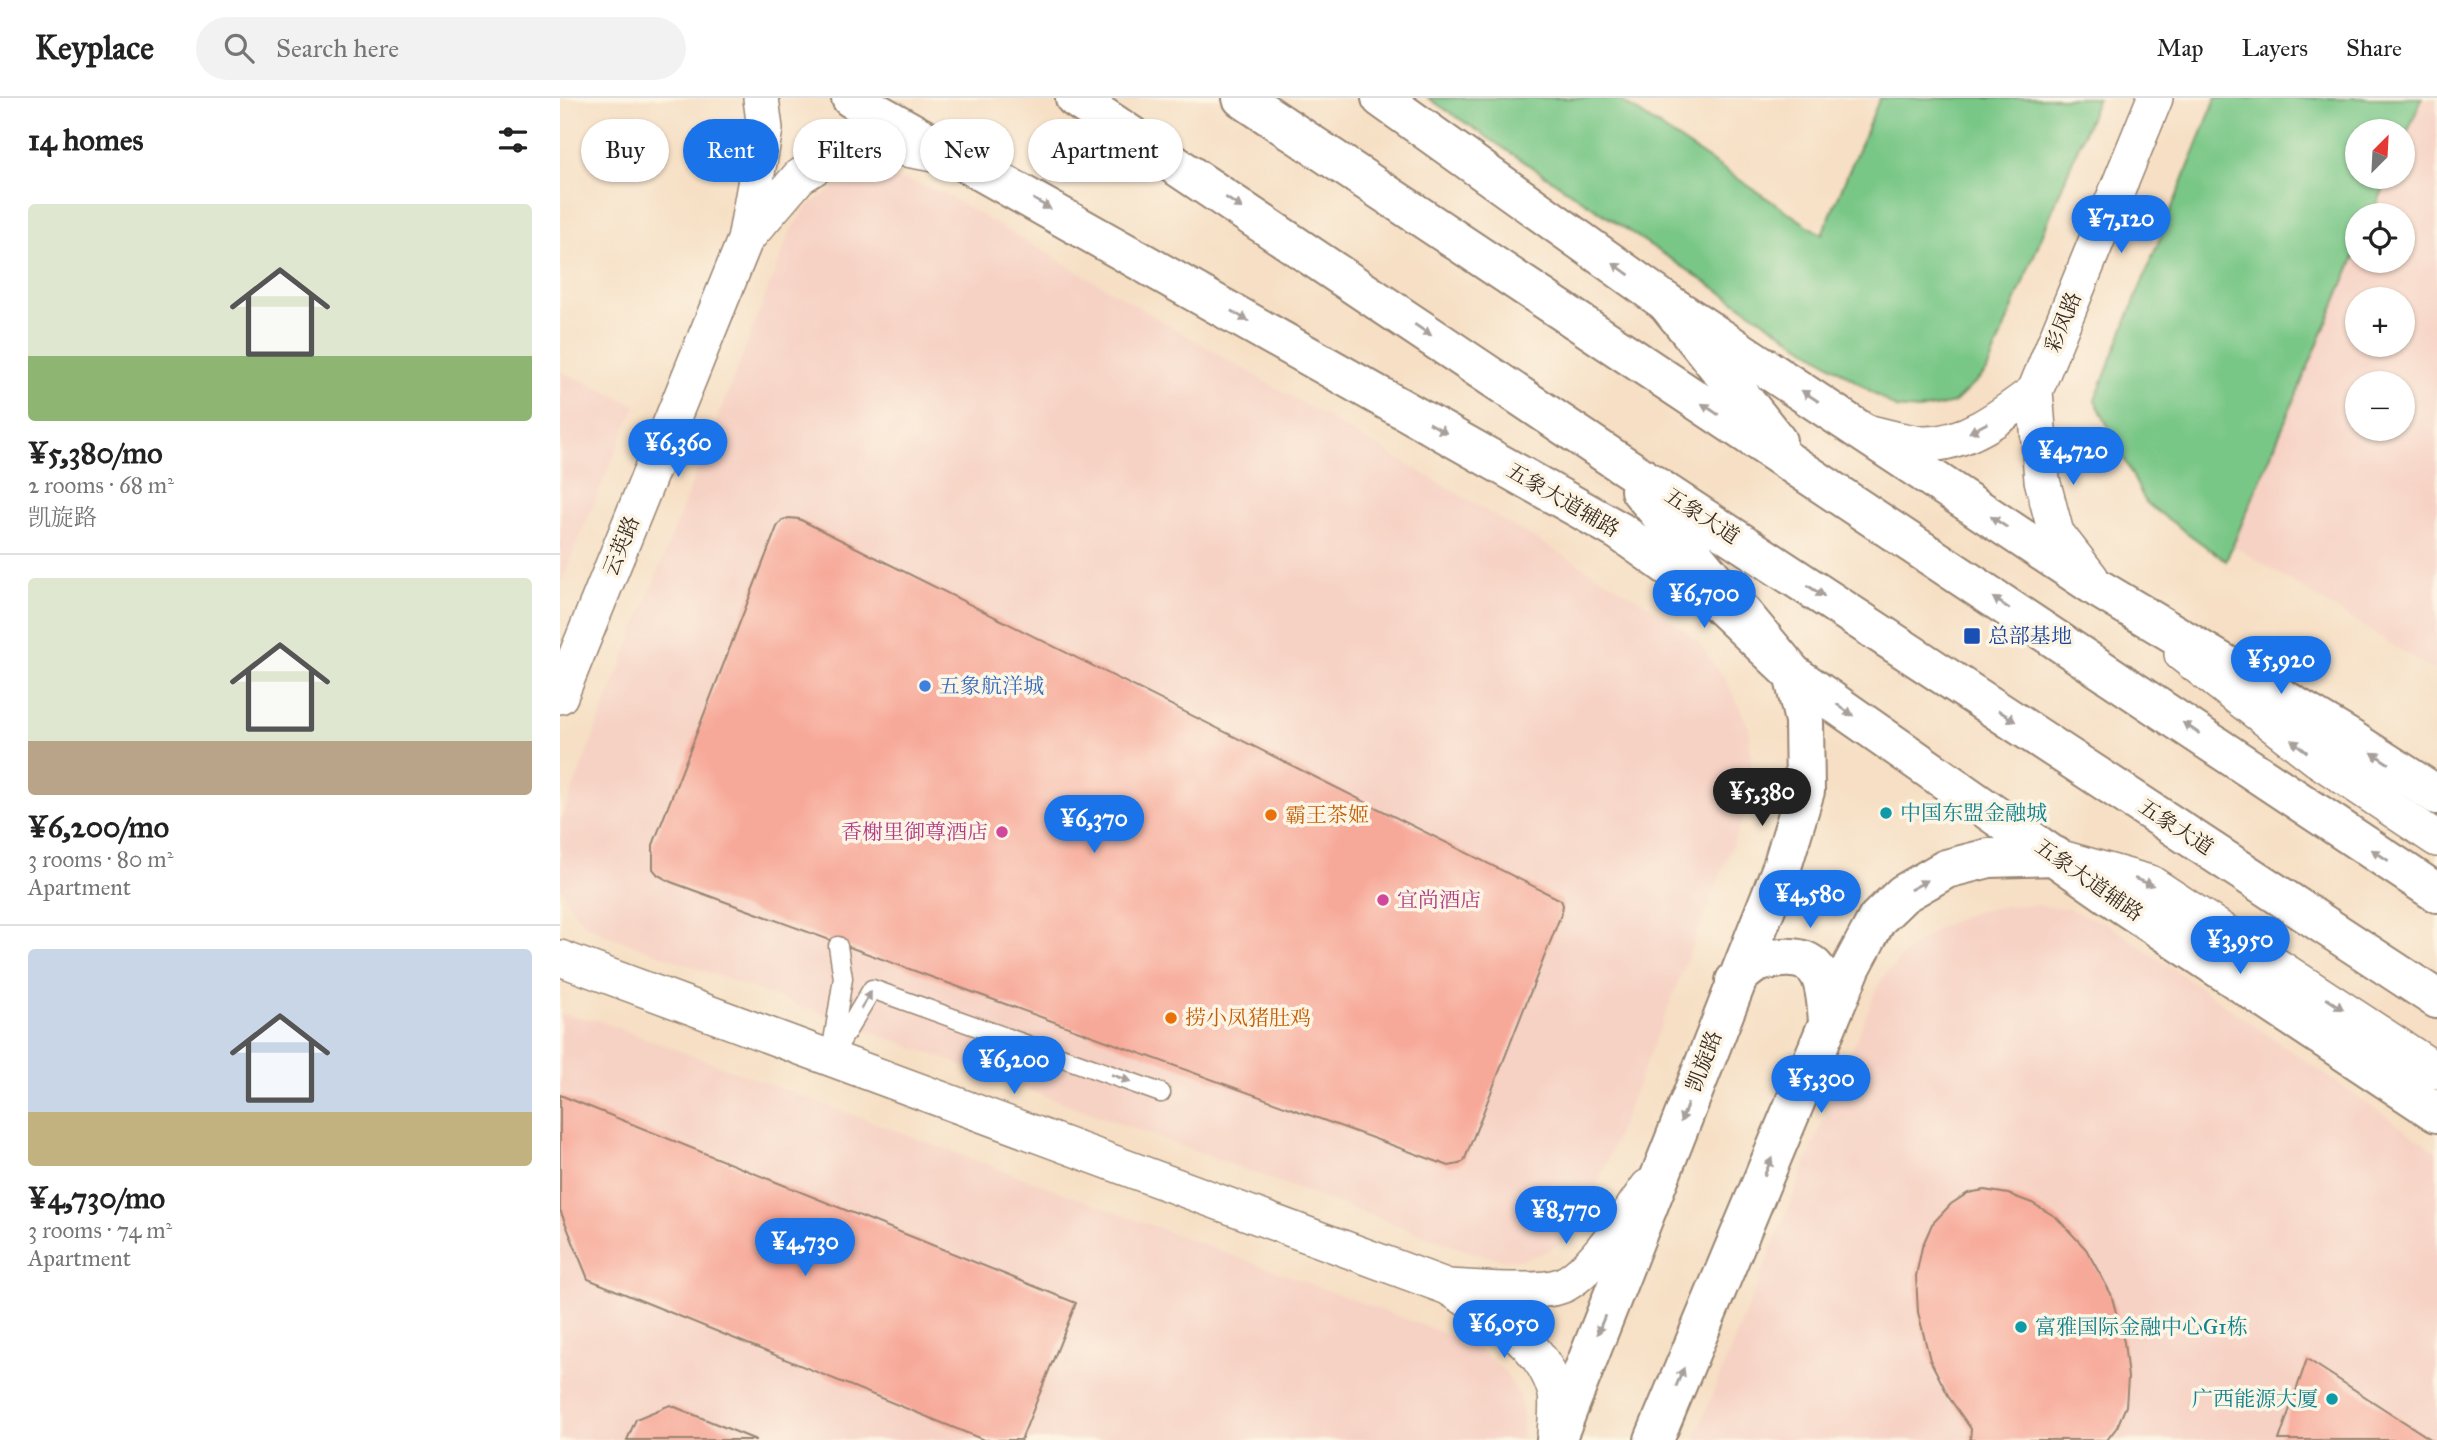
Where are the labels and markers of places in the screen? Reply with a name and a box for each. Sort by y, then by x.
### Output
pin: ¥7,120 [2064,195,2178,255]
pin: ¥6,360 [621,420,735,479]
pin: ¥4,720 [2016,428,2130,487]
pin: ¥6,700 [1647,570,1761,630]
place label: 总部基地 [1988,623,2072,649]
marker: 总部基地 [1962,626,1982,646]
pin: ¥5,920 [2224,636,2338,696]
place label: 五象航洋城 [939,673,1044,699]
marker: 五象航洋城 [917,678,933,694]
pin: ¥5,380 [1705,768,1819,828]
pin: ¥6,370 [1037,796,1151,855]
place label: 中国东盟金融城 [1900,800,2047,826]
place label: 霸王茶姬 [1285,802,1369,828]
marker: 中国东盟金融城 [1878,805,1894,821]
marker: 霸王茶姬 [1263,807,1279,823]
place label: 香榭里御尊酒店 [841,819,988,845]
marker: 香榭里御尊酒店 [994,824,1010,840]
pin: ¥4,580 [1753,870,1867,930]
place label: 宜尚酒店 [1397,887,1481,913]
marker: 宜尚酒店 [1375,892,1391,908]
pin: ¥3,950 [2183,916,2297,976]
place label: 捞小凤猪肚鸡 [1185,1005,1311,1031]
marker: 捞小凤猪肚鸡 [1163,1010,1179,1026]
pin: ¥6,200 [957,1037,1071,1096]
pin: ¥5,300 [1764,1056,1878,1115]
pin: ¥8,770 [1509,1186,1623,1246]
pin: ¥4,730 [748,1218,862,1278]
pin: ¥6,050 [1447,1300,1561,1360]
place label: 富雅国际金融中心G1栋 [2035,1314,2248,1340]
marker: 富雅国际金融中心G1栋 [2013,1319,2029,1335]
place label: 广西能源大厦 [2192,1386,2318,1412]
marker: 广西能源大厦 [2324,1391,2340,1407]

